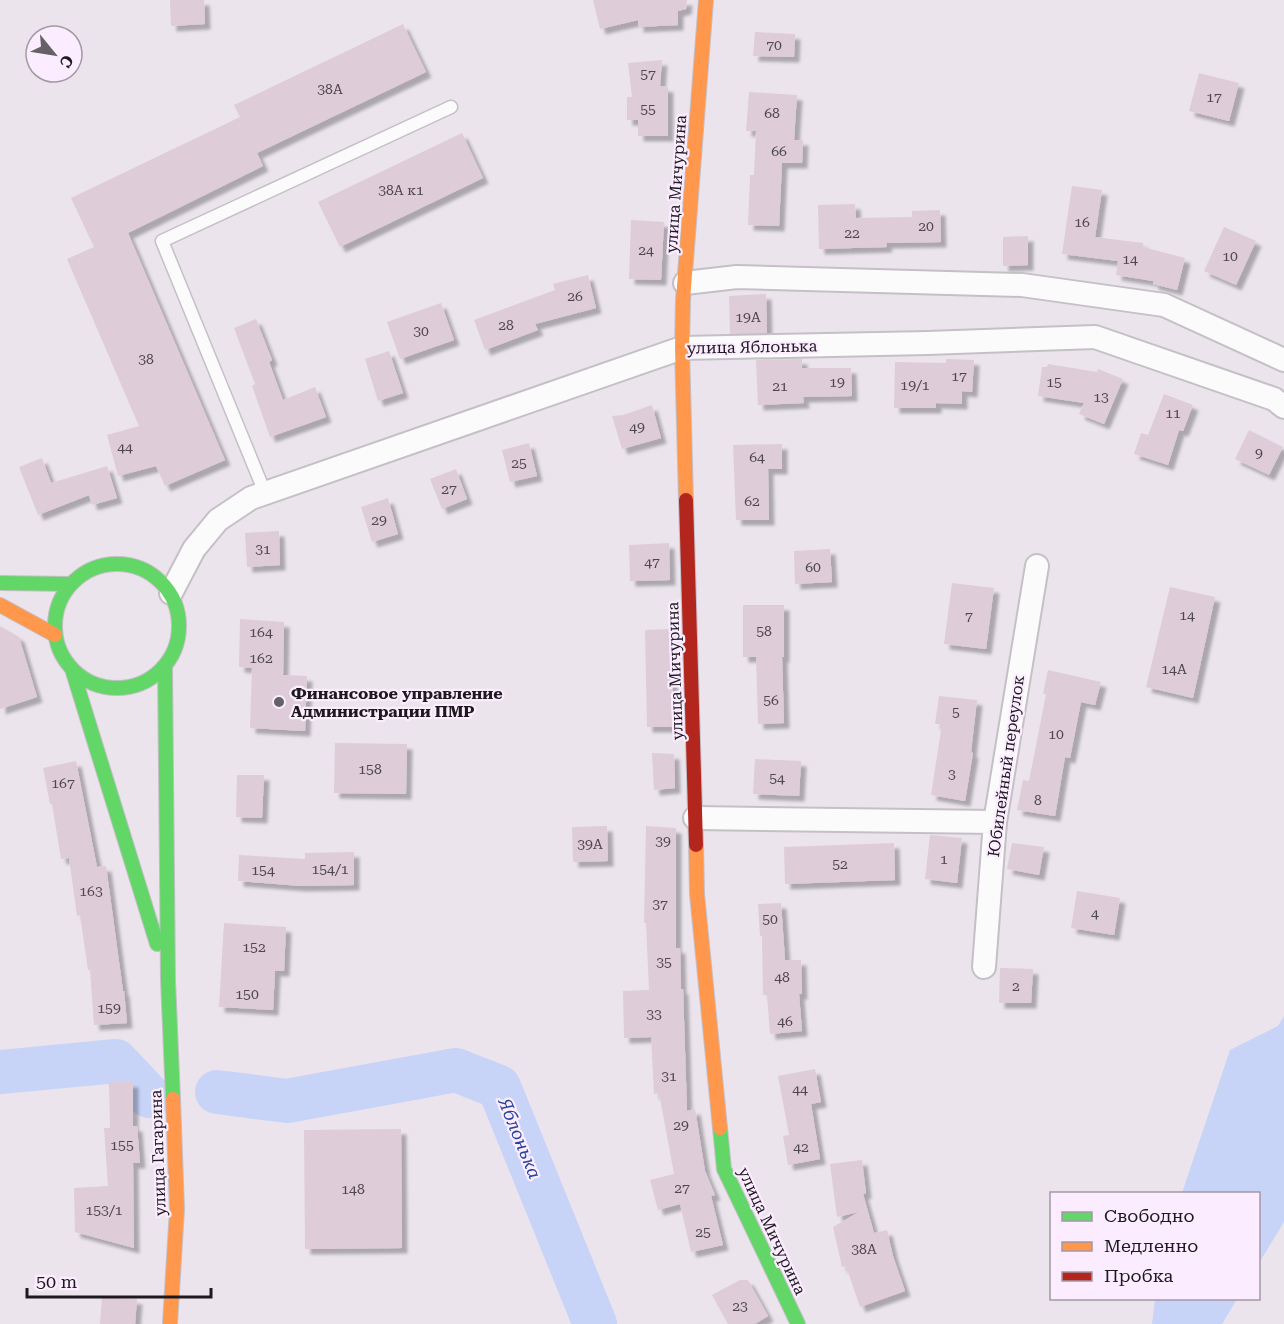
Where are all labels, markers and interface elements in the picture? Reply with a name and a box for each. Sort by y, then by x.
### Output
north arrow [24,24,84,84]
house number: 70 [766,37,782,53]
text: С [56,52,78,71]
house number: 57 [640,66,656,82]
house number: 38А [317,81,343,97]
house number: 17 [1206,89,1222,105]
house number: 55 [640,101,656,117]
house number: 68 [764,105,780,121]
street label: улица Мичурина [662,114,690,254]
house number: 66 [771,143,787,159]
house number: 38А к1 [378,182,424,198]
house number: 16 [1074,214,1090,230]
house number: 20 [918,218,934,234]
house number: 22 [844,225,860,241]
house number: 24 [638,242,654,258]
house number: 10 [1222,248,1238,264]
house number: 14 [1122,251,1138,267]
house number: 26 [567,288,583,304]
house number: 19А [735,309,761,325]
house number: 28 [498,317,514,333]
house number: 30 [413,323,429,339]
street label: улица Яблонька [687,336,818,358]
house number: 38 [138,351,154,367]
house number: 17 [951,368,967,384]
house number: 19 [829,374,845,390]
house number: 15 [1046,374,1062,390]
house number: 19/1 [900,377,930,393]
house number: 21 [772,378,788,394]
house number: 13 [1093,389,1109,405]
house number: 11 [1165,405,1181,421]
house number: 49 [629,419,645,435]
house number: 44 [117,439,133,455]
house number: 9 [1255,445,1263,461]
house number: 64 [749,449,765,465]
house number: 25 [511,455,527,471]
house number: 27 [441,481,457,497]
house number: 62 [744,493,760,509]
house number: 29 [371,512,387,528]
house number: 31 [255,541,271,557]
house number: 47 [644,554,660,570]
house number: 60 [805,559,821,575]
street label: улица Мичурина [663,601,687,741]
house number: 14 [1179,607,1195,623]
house number: 7 [965,608,973,624]
house number: 58 [756,623,772,639]
house number: 164 [249,624,273,640]
house number: 162 [249,650,273,666]
house number: 14А [1161,661,1187,677]
street label: Юбилейный переулок [984,674,1028,858]
place label: Финансовое управление Администрации ПМР [291,684,503,721]
house number: 56 [763,692,779,708]
marker: Финансовое управление Администрации ПМР [272,695,286,709]
house number: 5 [952,704,960,720]
house number: 10 [1048,726,1064,742]
house number: 158 [358,761,382,777]
house number: 3 [948,766,956,782]
house number: 54 [769,770,785,786]
house number: 167 [51,775,75,791]
house number: 8 [1034,792,1042,808]
house number: 39 [655,833,671,849]
house number: 39А [577,836,603,852]
house number: 1 [940,851,948,867]
house number: 52 [832,856,848,872]
house number: 154/1 [311,861,349,877]
house number: 154 [251,862,275,878]
house number: 163 [79,883,103,899]
house number: 37 [652,896,668,912]
house number: 4 [1091,905,1099,921]
house number: 50 [762,911,778,927]
house number: 152 [242,939,266,955]
house number: 35 [656,954,672,970]
house number: 48 [774,969,790,985]
house number: 2 [1012,978,1020,994]
house number: 150 [235,986,259,1002]
house number: 159 [97,1000,121,1016]
house number: 33 [646,1006,662,1022]
house number: 46 [777,1013,793,1029]
house number: 31 [661,1068,677,1084]
house number: 44 [792,1081,808,1097]
street label: улица Гагарина [146,1089,170,1217]
water label: Яблонька [494,1094,546,1182]
house number: 29 [673,1117,689,1133]
house number: 155 [110,1137,134,1153]
house number: 42 [793,1139,809,1155]
street label: улица Мичурина [734,1164,810,1298]
house number: 27 [674,1180,690,1196]
house number: 148 [341,1181,365,1197]
legend [1050,1192,1260,1300]
house number: 153/1 [85,1202,123,1218]
text: Свободно [1104,1205,1194,1226]
house number: 25 [695,1224,711,1240]
text: Медленно [1104,1235,1198,1256]
house number: 38А [851,1241,877,1257]
scale bar [27,1261,212,1299]
text: Пробка [1104,1265,1173,1286]
text: 50 m [36,1271,77,1292]
house number: 23 [732,1298,748,1314]

